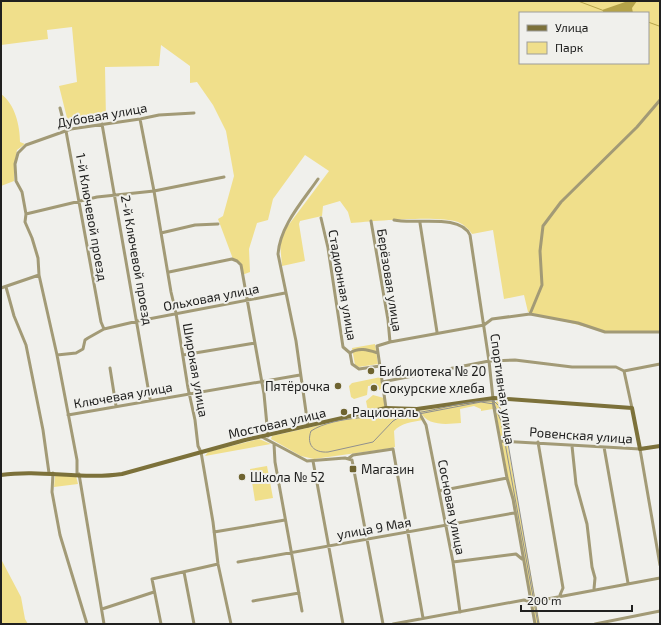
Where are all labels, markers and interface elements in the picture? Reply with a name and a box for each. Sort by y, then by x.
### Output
legend [519,12,649,64]
text: Улица [555,20,588,34]
text: Парк [555,40,584,54]
street label: Дубовая улица [56,99,148,131]
street label: 1-й Ключевой проезд [73,152,111,283]
street label: 2-й Ключевой проезд [118,194,156,327]
street label: Берёзовая улица [374,227,406,333]
street label: Стадионная улица [325,228,361,342]
street label: Ольховая улица [162,280,260,314]
street label: Широкая улица [180,322,212,418]
street label: Спортивная улица [487,332,519,446]
place label: Библиотека № 20 [379,363,486,379]
marker: Библиотека № 20 [366,366,376,376]
street label: Ключевая улица [72,378,174,412]
place label: Пятёрочка [265,378,330,394]
place label: Сокурские хлеба [382,380,485,396]
marker: Пятёрочка [333,381,343,391]
marker: Сокурские хлеба [369,383,379,393]
street label: Мостовая улица [227,404,327,442]
place label: Рациональ [352,404,419,420]
marker: Рациональ [339,407,349,417]
street label: Ровенская улица [529,423,633,447]
street label: Сосновая улица [435,458,469,556]
place label: Магазин [361,461,414,477]
marker: Магазин [348,464,358,474]
place label: Школа № 52 [250,469,325,485]
marker: Школа № 52 [237,472,247,482]
street label: улица 9 Мая [336,514,412,542]
scale bar [521,587,632,613]
text: 200 m [527,593,561,607]

